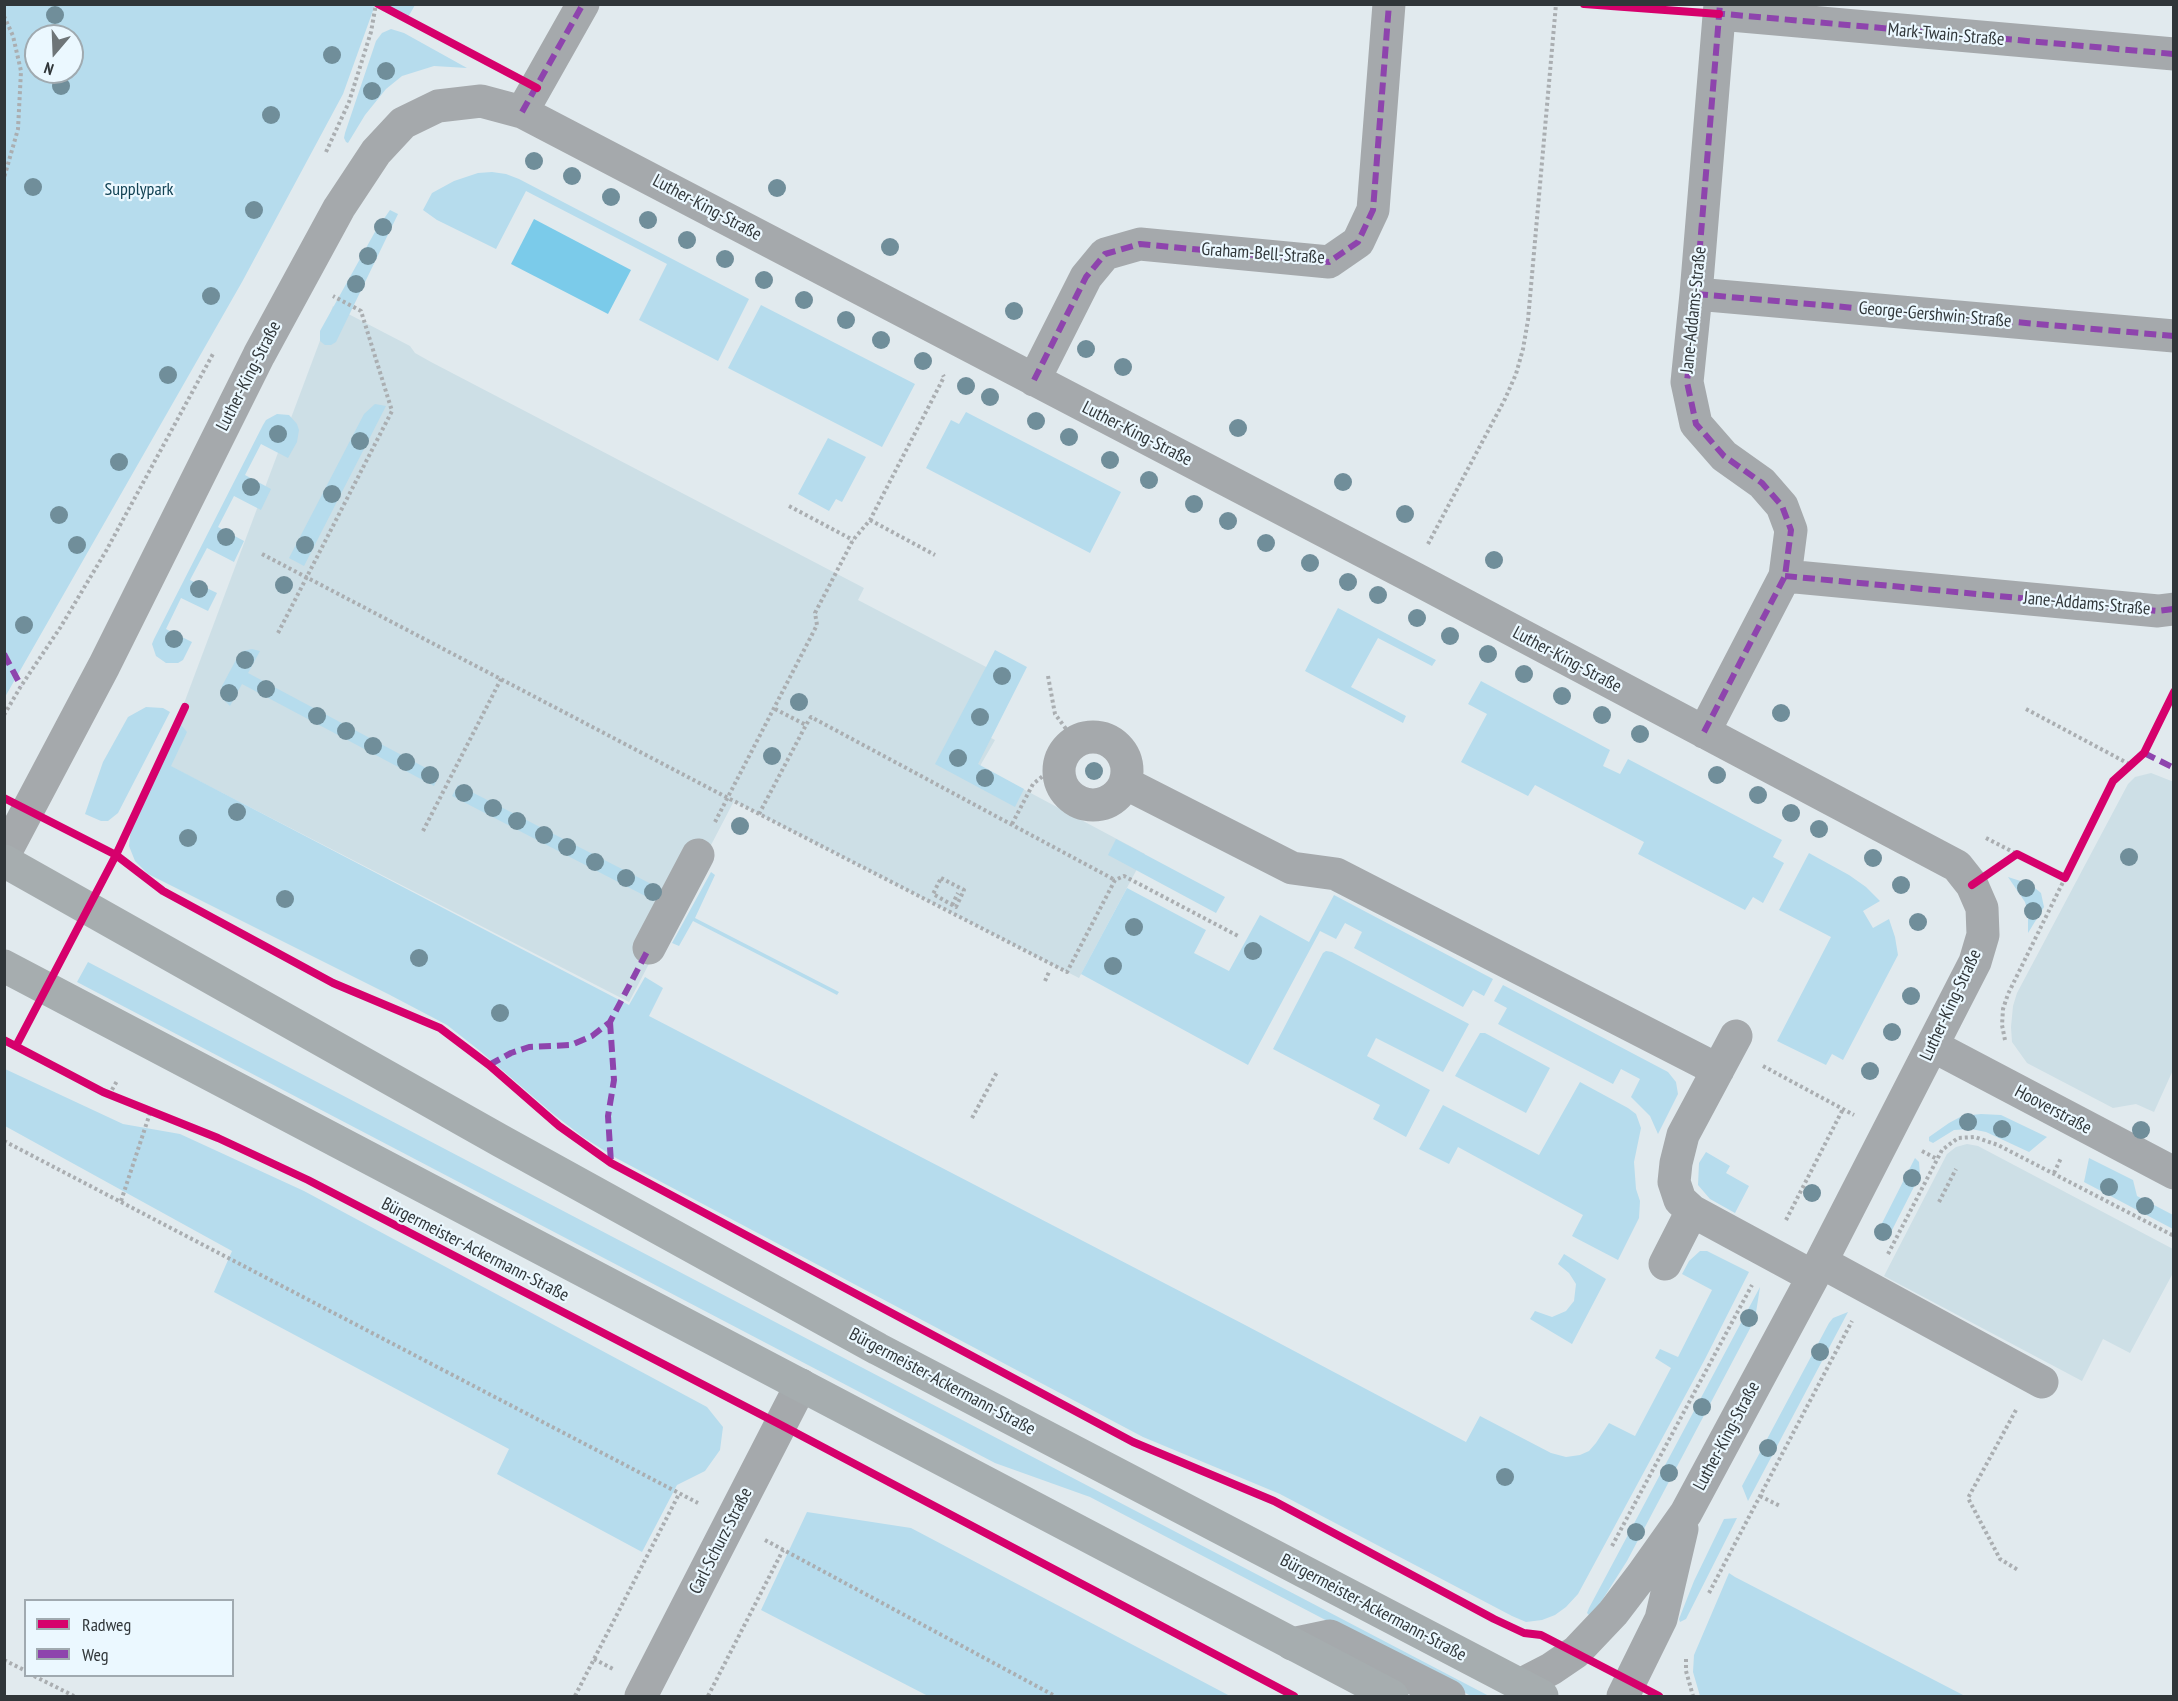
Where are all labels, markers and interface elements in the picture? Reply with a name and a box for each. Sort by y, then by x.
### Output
street label: Mark-Twain-Straße [1887,19,2005,51]
north arrow [24,24,84,84]
text: N [41,58,56,80]
street label: Luther-King-Straße [649,170,765,246]
park label: Supplypark [104,179,174,201]
street label: Graham-Bell-Straße [1201,239,1325,269]
street label: Jane-Addams-Straße [1677,246,1711,374]
street label: George-Gershwin-Straße [1858,298,2012,332]
street label: Luther-King-Straße [212,318,286,434]
street label: Luther-King-Straße [1079,397,1195,471]
street label: Jane-Addams-Straße [2023,588,2151,620]
street label: Luther-King-Straße [1509,622,1625,698]
street label: Luther-King-Straße [1916,946,1986,1064]
street label: Hooverstraße [2011,1081,2095,1139]
street label: Bürgermeister-Ackermann-Straße [378,1193,572,1307]
street label: Bürgermeister-Ackermann-Straße [845,1324,1039,1440]
street label: Luther-King-Straße [1689,1378,1765,1494]
street label: Carl-Schurz-Straße [685,1484,757,1598]
street label: Bürgermeister-Ackermann-Straße [1276,1550,1470,1666]
legend [24,1599,234,1677]
text: Radweg [82,1613,131,1636]
text: Weg [82,1643,109,1666]

